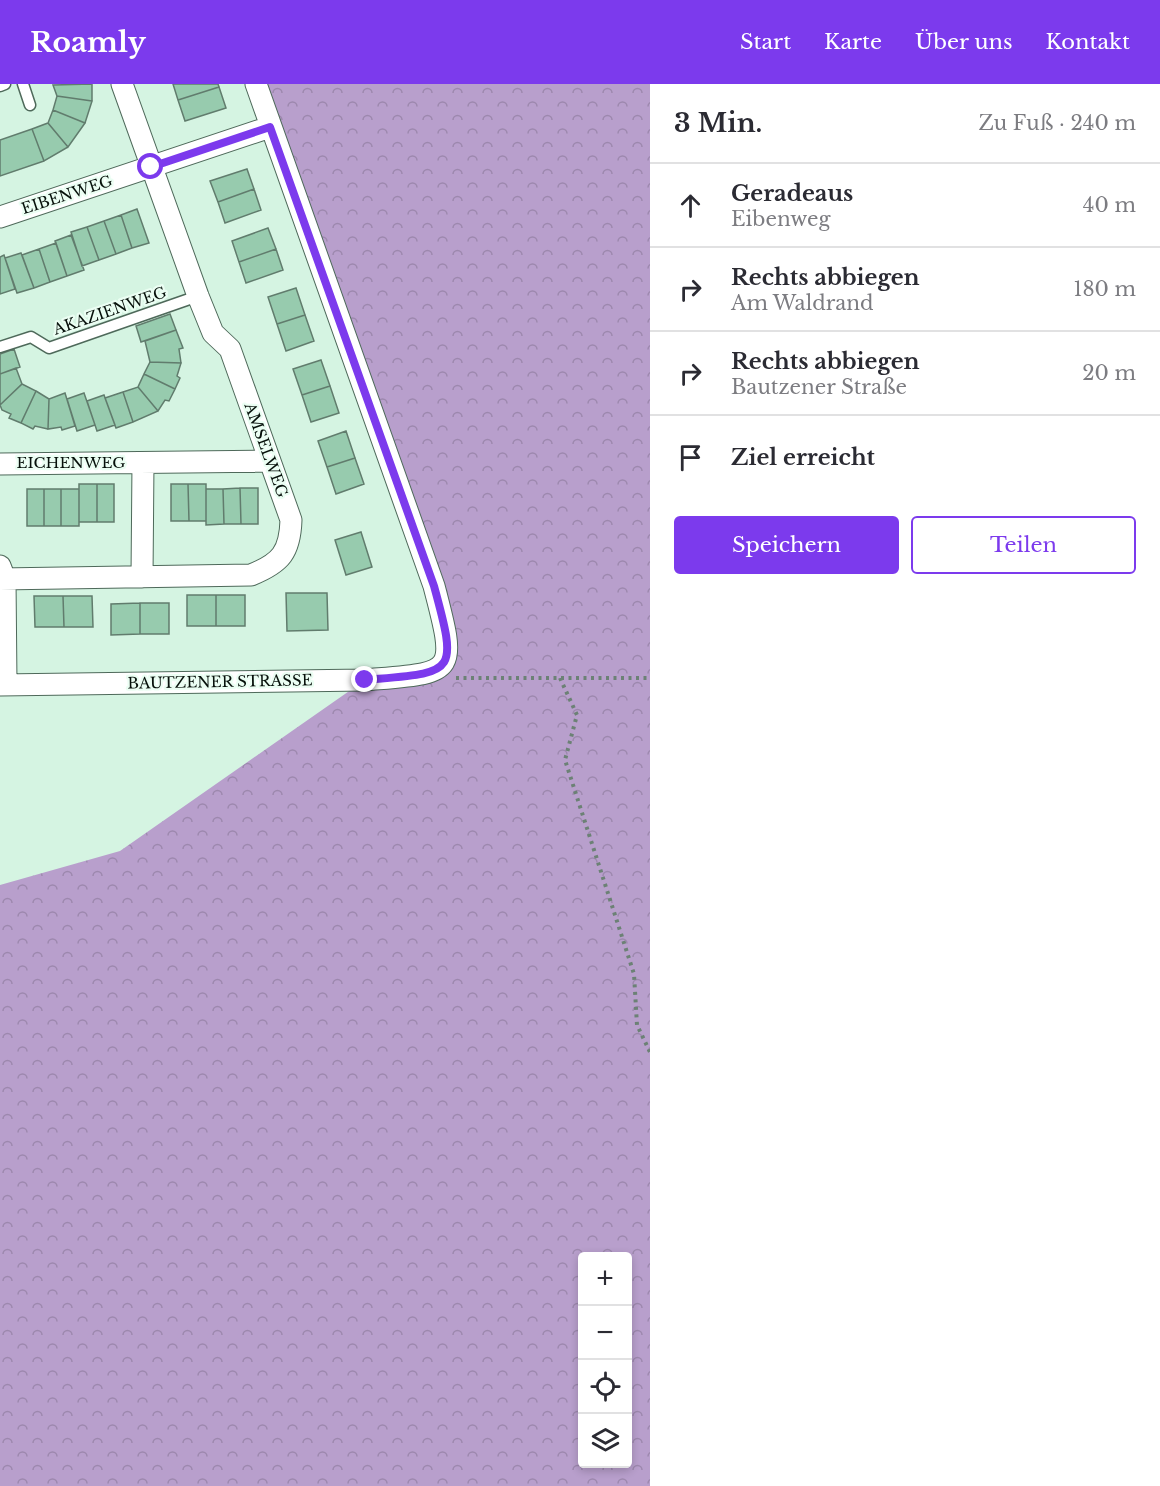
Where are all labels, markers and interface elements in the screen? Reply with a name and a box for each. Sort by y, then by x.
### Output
text: Roamly [30,25,146,60]
text: Start [740,29,791,55]
text: Karte [824,29,882,55]
text: Über uns [915,29,1013,55]
text: Kontakt [1046,29,1130,55]
text: 3 Min. [674,107,762,139]
text: Zu Fuß · 240 m [978,111,1136,135]
route start [137,153,163,179]
street label: EIBENWEG [19,171,115,218]
text: Geradeaus [731,180,853,207]
icon: ahead [674,189,707,222]
text: 40 m [1083,193,1136,217]
text: Eibenweg [731,207,830,231]
text: Rechts abbiegen [731,264,920,291]
icon: right [674,273,707,306]
text: 180 m [1073,277,1136,301]
street label: AKAZIENWEG [50,282,169,339]
text: Am Waldrand [731,291,874,315]
text: Rechts abbiegen [731,348,920,375]
icon: right [674,357,707,390]
text: 20 m [1082,361,1136,385]
text: Bautzener Straße [731,375,907,399]
street label: AMSELWEG [240,399,292,500]
icon: arrive [674,441,707,474]
text: Ziel erreicht [731,444,875,471]
street label: EICHENWEG [17,453,125,472]
button: Speichern [674,516,899,574]
button: Teilen [911,516,1136,574]
route end [351,666,377,692]
street label: BAUTZENER STRASSE [127,670,313,693]
map controls [578,1252,632,1468]
button: + [578,1252,632,1306]
button: − [578,1306,632,1360]
button: locate [578,1360,632,1414]
button: layers [578,1414,632,1468]

